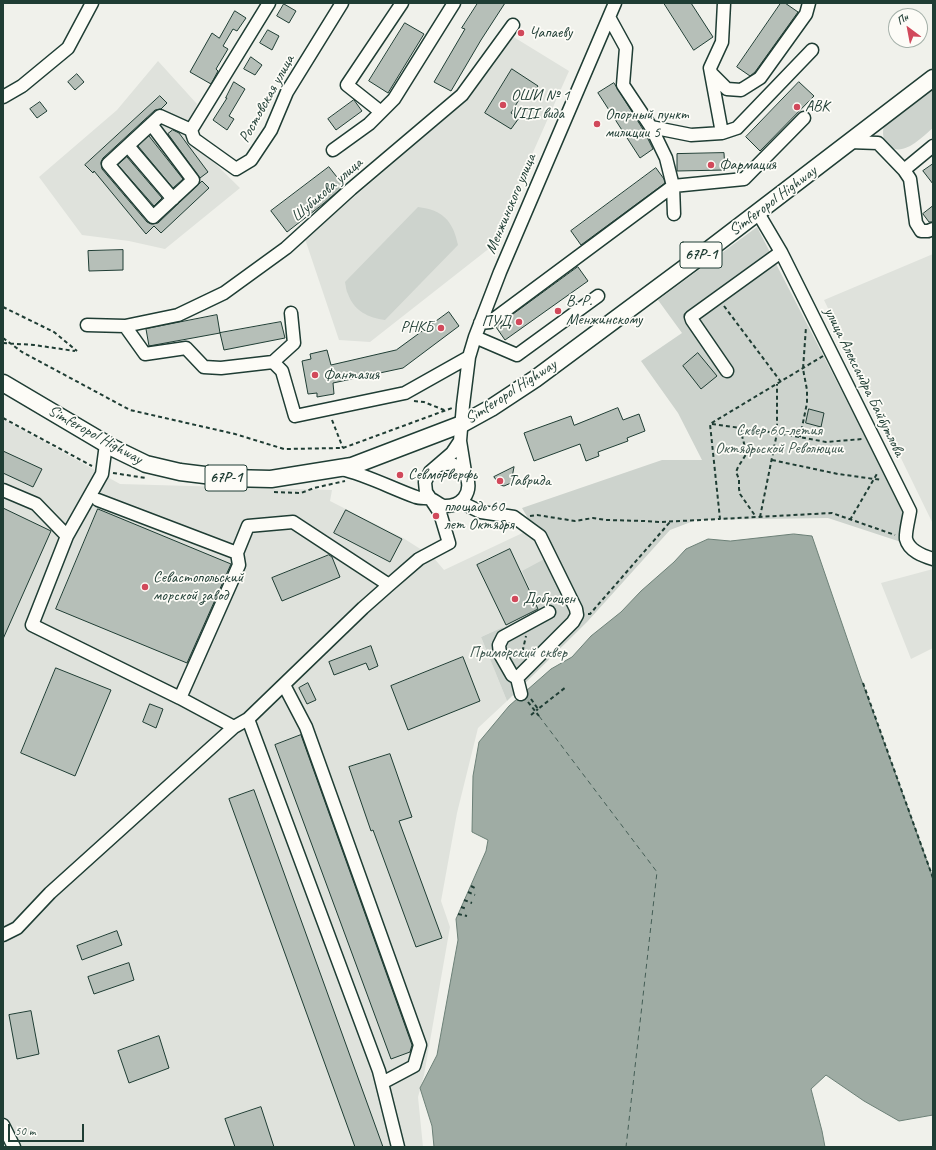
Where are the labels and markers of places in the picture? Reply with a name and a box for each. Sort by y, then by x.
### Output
place label: Чапаеву [529,23,572,43]
marker: Чапаеву [516,28,526,38]
place label: ОШИ № 1 VIII вида [511,86,570,124]
place label: АВК [805,97,829,117]
marker: ОШИ № 1 VIII вида [498,100,508,110]
marker: АВК [792,102,802,112]
place label: Опорный пункт милиции 5 [605,105,688,143]
marker: Опорный пункт милиции 5 [592,119,602,129]
place label: Фармация [719,155,776,175]
marker: Фармация [706,160,716,170]
place label: В. Р. Менжинскому [566,292,642,330]
marker: В. Р. Менжинскому [553,306,563,316]
place label: ПУД [482,312,511,332]
marker: ПУД [514,317,524,327]
place label: РНКБ [401,318,433,338]
marker: РНКБ [436,323,446,333]
place label: Фантазия [323,365,379,385]
marker: Фантазия [310,370,320,380]
place label: Севморверфь [408,465,477,485]
marker: Севморверфь [395,470,405,480]
place label: Таврида [508,471,551,491]
marker: Таврида [495,476,505,486]
place label: площадь 60 лет Октября [444,497,514,535]
marker: площадь 60 лет Октября [431,511,441,521]
place label: Севастопольский морской завод [153,568,243,606]
marker: Севастопольский морской завод [140,582,150,592]
place label: Доброцен [523,589,575,609]
marker: Доброцен [510,594,520,604]

